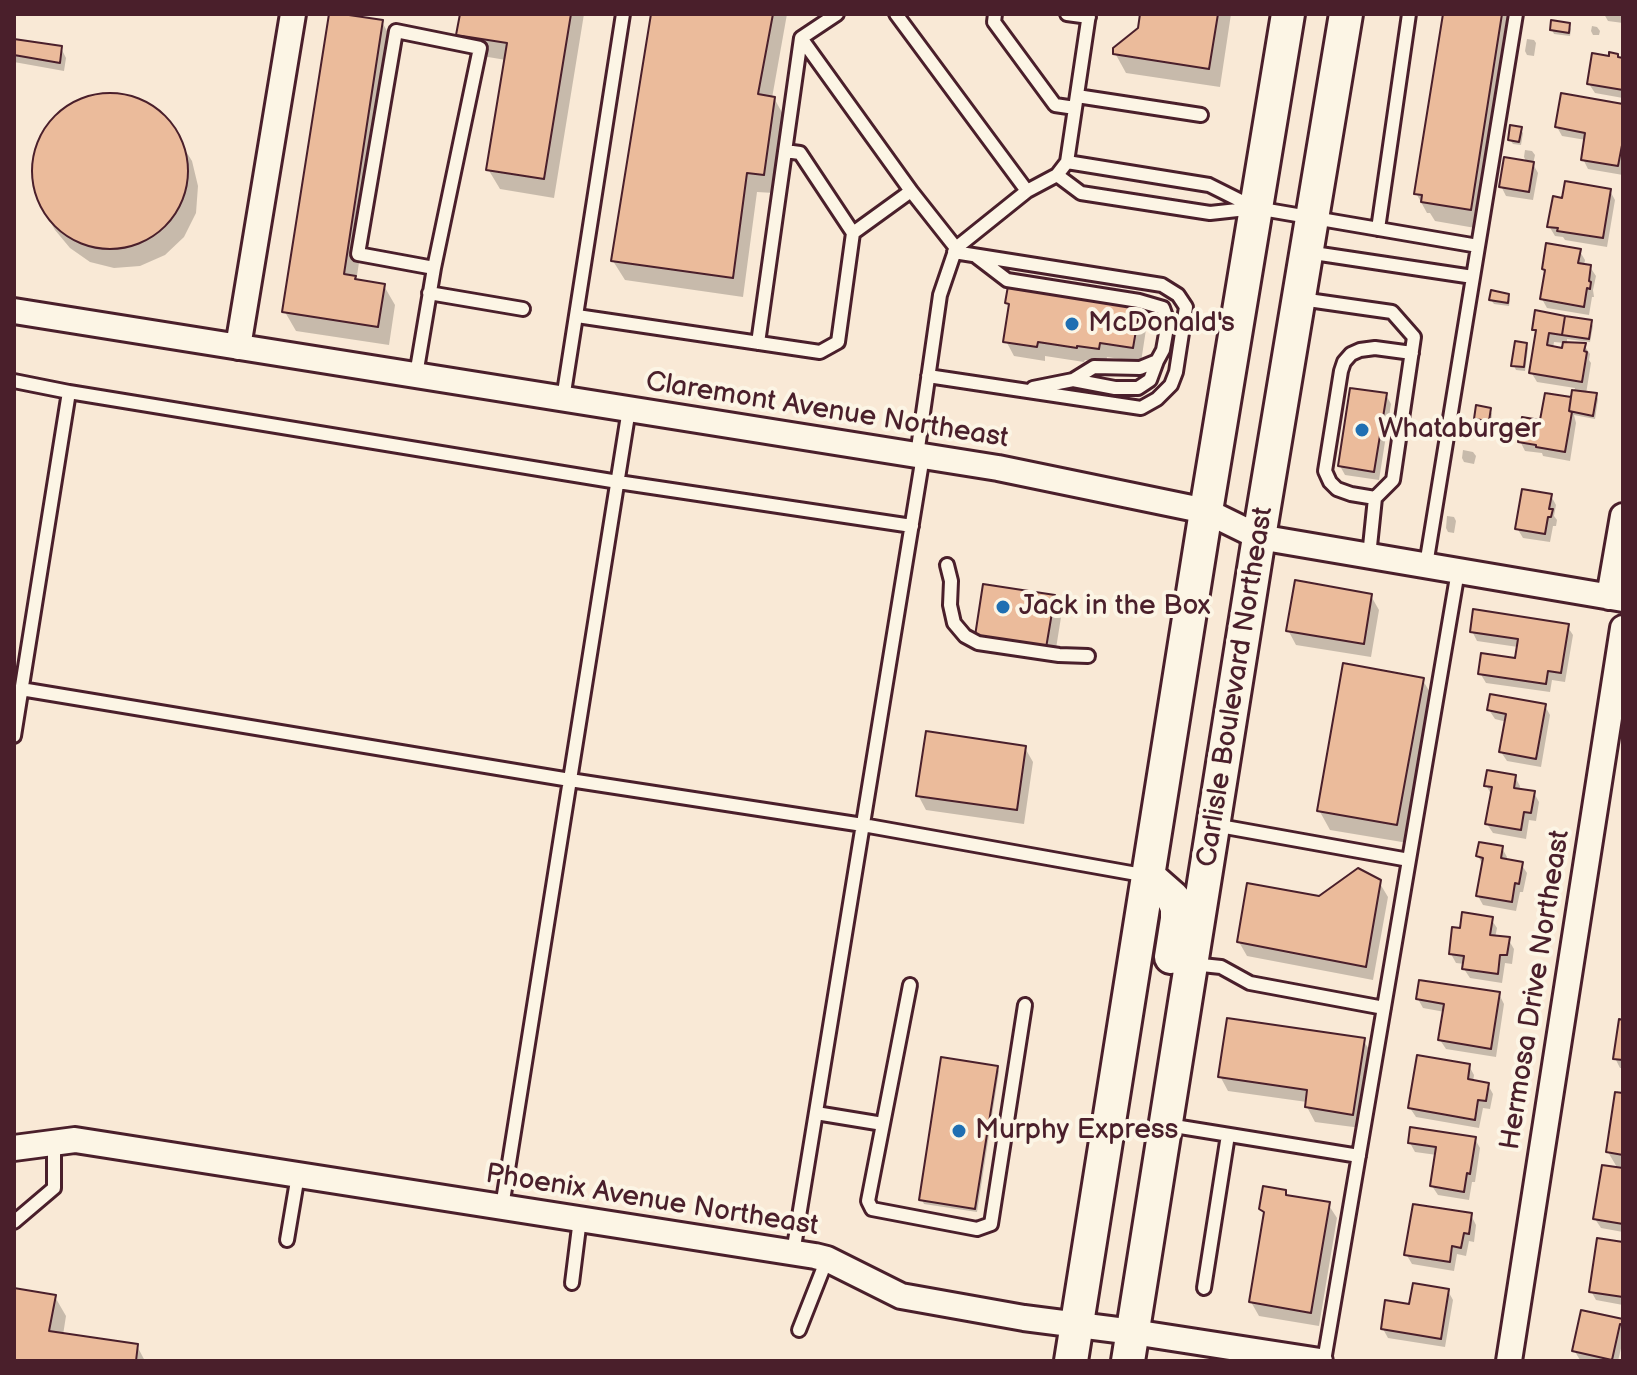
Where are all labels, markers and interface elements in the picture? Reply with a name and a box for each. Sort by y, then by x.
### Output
place label: McDonald's [1088,307,1235,341]
marker: McDonald's [1063,315,1081,333]
street label: Claremont Avenue Northeast [643,366,1011,456]
place label: Whataburger [1378,413,1541,447]
marker: Whataburger [1353,421,1371,439]
street label: Carlisle Boulevard Northeast [1191,505,1281,869]
place label: Jack in the Box [1019,590,1211,624]
marker: Jack in the Box [994,598,1012,616]
street label: Hermosa Drive Northeast [1494,828,1578,1152]
place label: Murphy Express [975,1114,1178,1148]
marker: Murphy Express [950,1122,968,1140]
street label: Phoenix Avenue Northeast [483,1158,821,1244]

